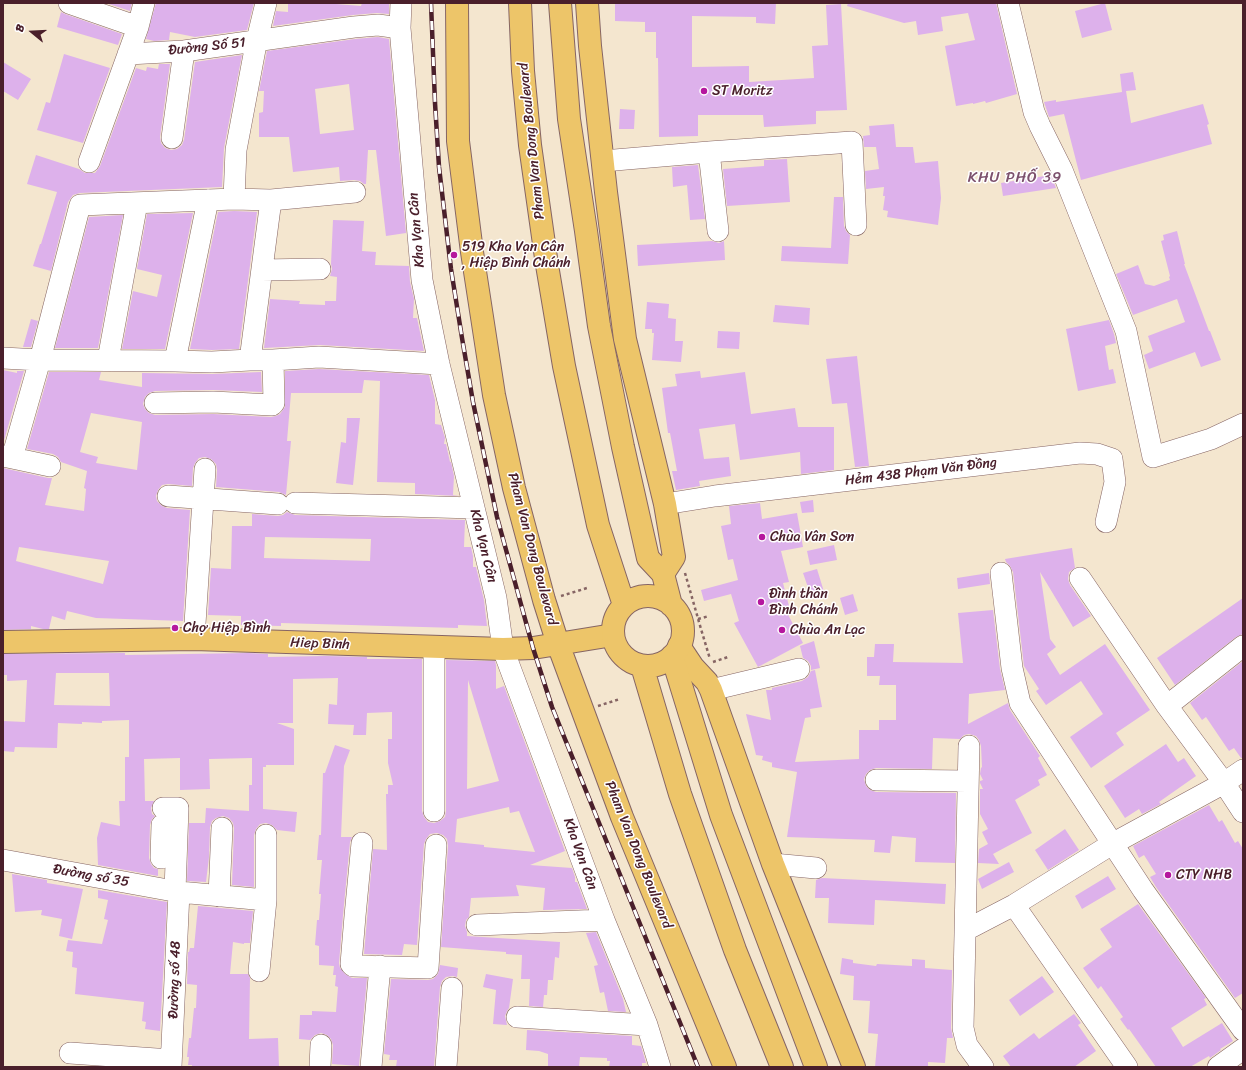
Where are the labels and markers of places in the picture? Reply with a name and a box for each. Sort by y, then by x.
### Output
place label: ST Moritz [712,83,773,99]
marker: ST Moritz [699,86,709,96]
place label: 519 Kha Vạn Cân , Hiệp Bình Chánh [462,239,571,272]
marker: 519 Kha Vạn Cân , Hiệp Bình Chánh [449,250,459,260]
place label: Chùa Vân Sơn [770,529,854,545]
marker: Chùa Vân Sơn [757,532,767,542]
place label: Đình thần Bình Chánh [769,586,838,618]
marker: Đình thần Bình Chánh [756,597,766,607]
place label: Chợ Hiệp Bình [183,620,271,636]
place label: Chùa An Lạc [790,622,865,638]
marker: Chợ Hiệp Bình [170,623,180,633]
marker: Chùa An Lạc [777,625,787,635]
place label: CTY NHB [1176,867,1232,883]
marker: CTY NHB [1163,870,1173,880]

